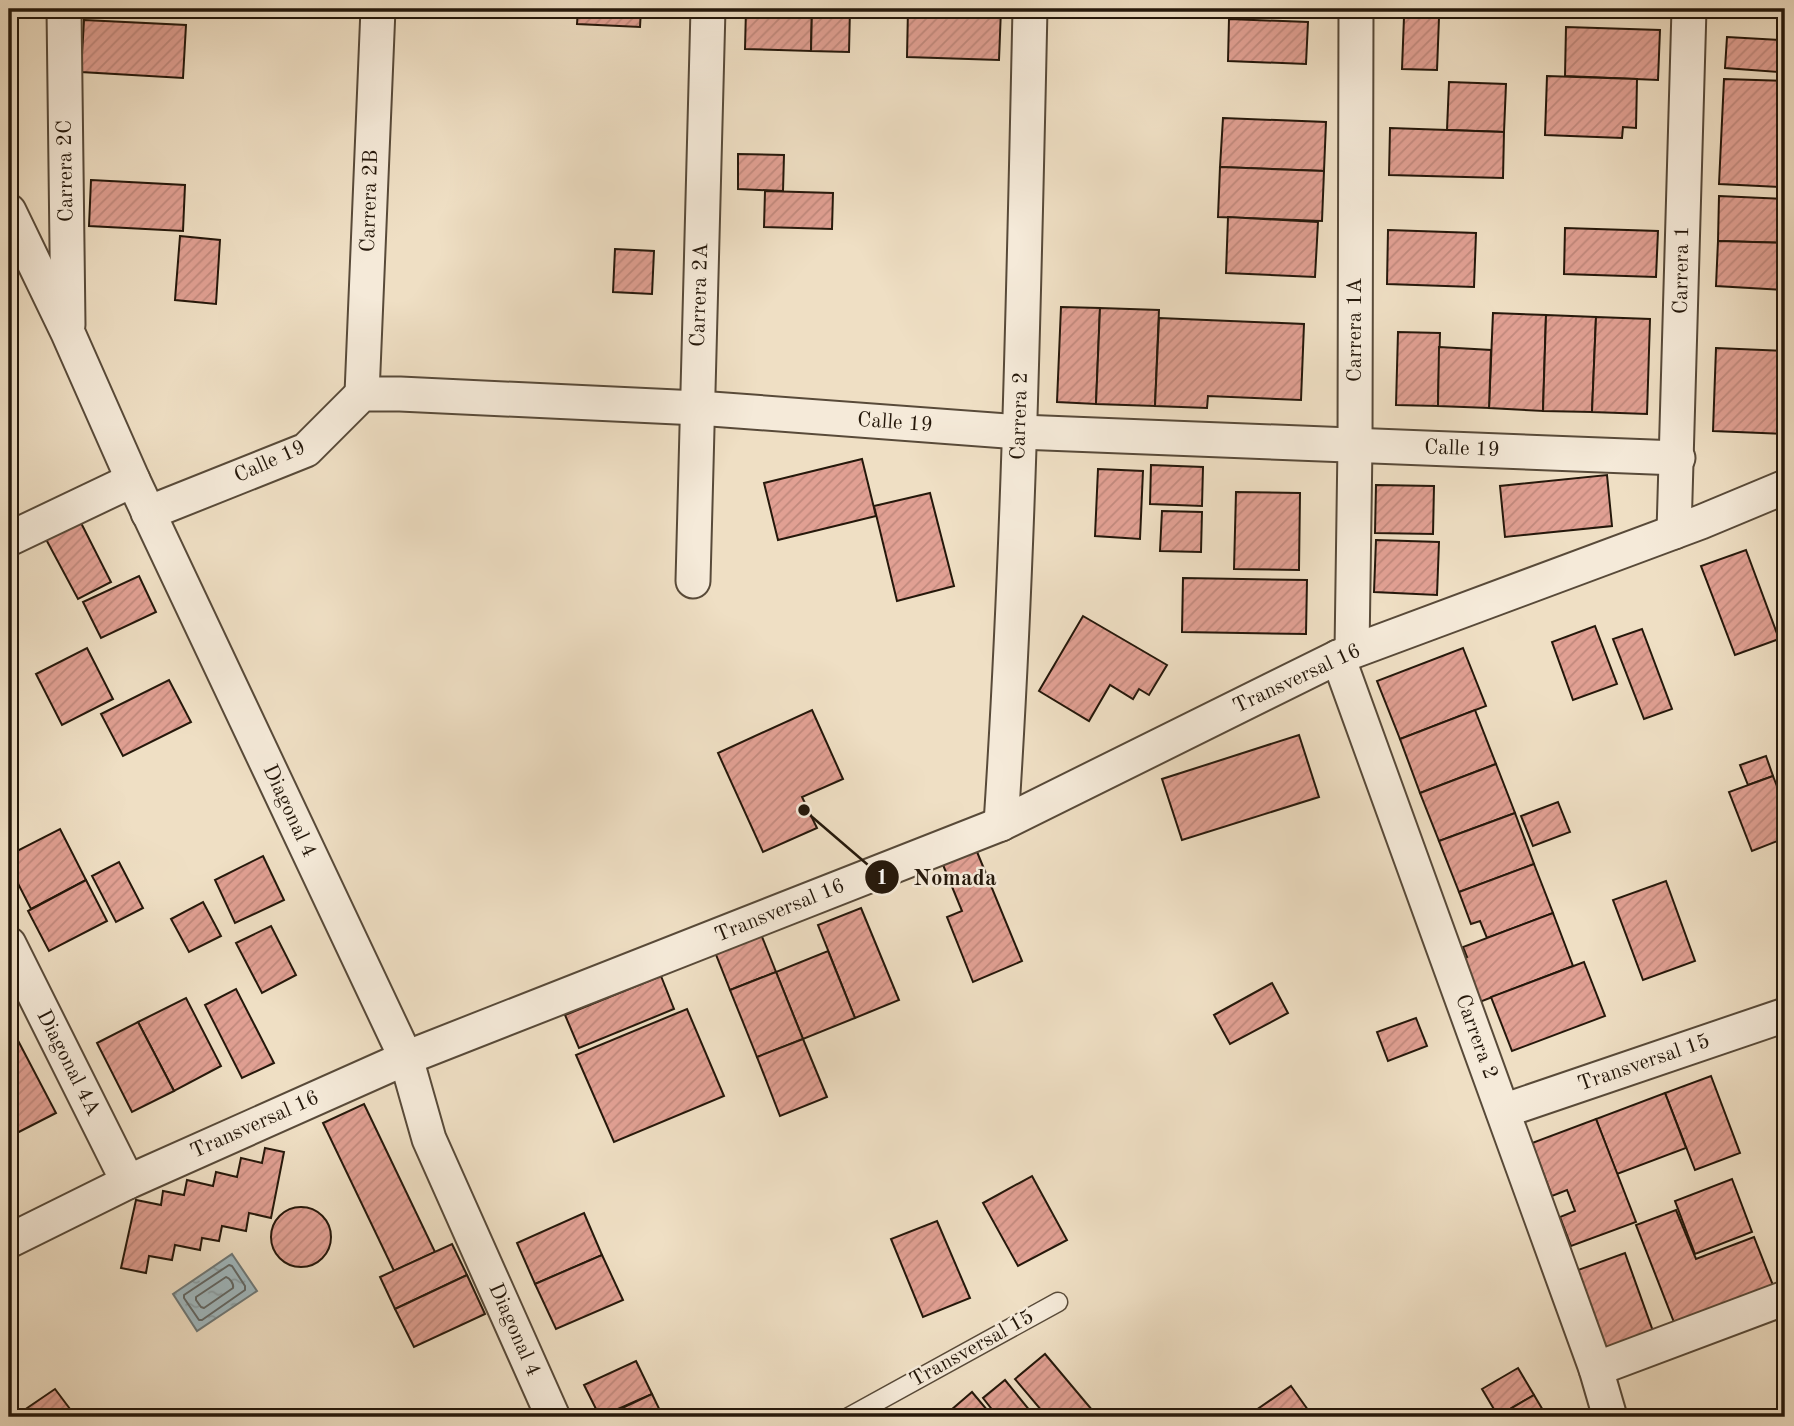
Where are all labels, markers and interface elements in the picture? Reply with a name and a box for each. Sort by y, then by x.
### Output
street label: Carrera 2C [55,120,77,222]
street label: Carrera 2B [358,149,382,253]
street label: Carrera 1 [1671,226,1693,314]
street label: Carrera 2A [688,242,712,348]
street label: Carrera 1A [1345,278,1366,382]
street label: Carrera 2 [1008,371,1032,461]
street label: Calle 19 [857,410,933,436]
street label: Calle 19 [231,437,309,487]
street label: Calle 19 [1424,437,1500,461]
street label: Transversal 16 [1230,640,1364,718]
street label: Diagonal 4 [258,761,320,861]
callout: Nomada [865,855,1011,899]
text: Nomada [913,867,997,890]
text: 1 [876,868,888,889]
street label: Transversal 16 [712,875,848,947]
street label: Carrera 2 [1451,992,1501,1082]
street label: Diagonal 4A [32,1007,104,1119]
street label: Transversal 15 [1575,1031,1713,1095]
street label: Transversal 16 [188,1087,322,1163]
street label: Diagonal 4 [484,1280,544,1380]
street label: Transversal 15 [906,1306,1038,1392]

